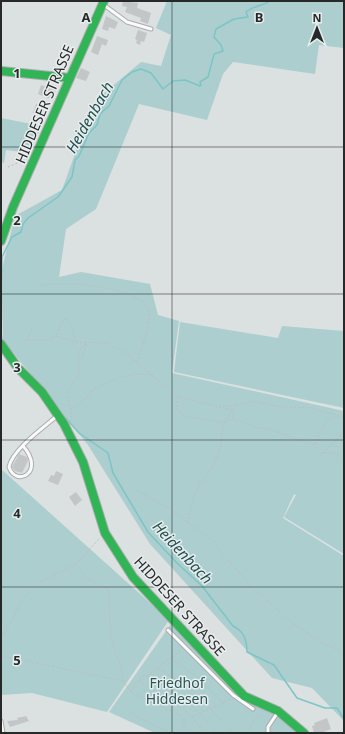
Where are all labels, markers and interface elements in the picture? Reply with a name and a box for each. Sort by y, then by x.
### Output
text: A [82,8,91,26]
text: B [255,8,263,26]
north arrow [297,8,337,48]
text: N [313,10,321,25]
street label: HIDDESER STRASSE [10,42,78,166]
text: 1 [13,64,21,82]
water label: Heidenbach [61,78,117,156]
text: 2 [13,211,21,229]
text: 3 [13,358,21,376]
text: 4 [13,504,21,522]
water label: Heidenbach [149,516,217,588]
street label: HIDDESER STRASSE [130,552,230,660]
text: 5 [13,651,21,669]
park label: Friedhof Hiddesen [146,673,208,708]

